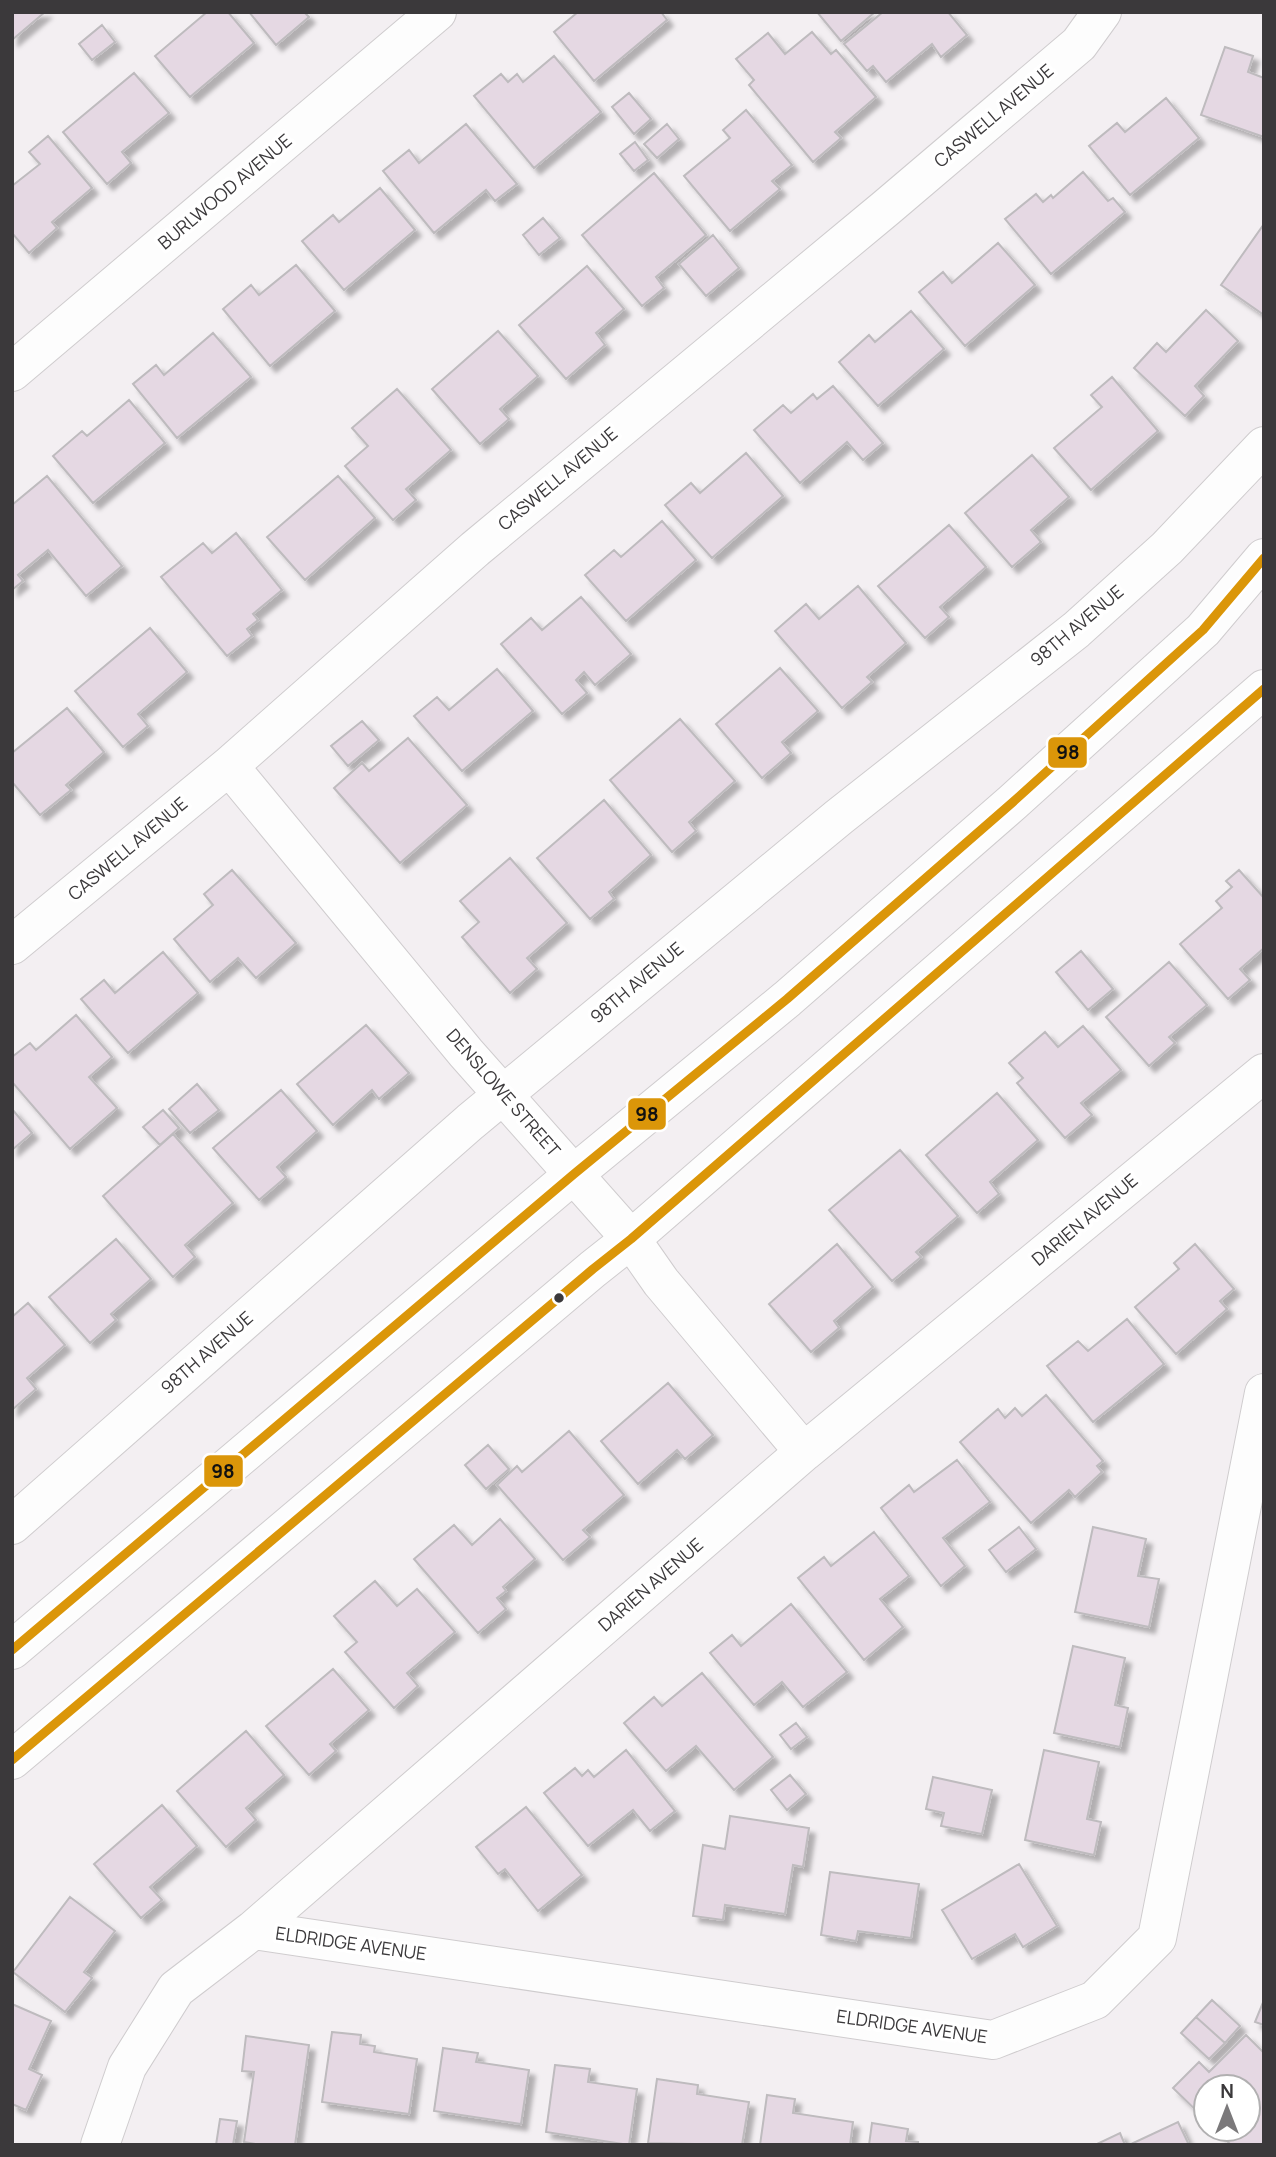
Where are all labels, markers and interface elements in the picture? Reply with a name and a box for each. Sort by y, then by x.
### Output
street label: CASWELL AVENUE [929,58,1058,172]
street label: BURLWOOD AVENUE [152,128,296,254]
street label: CASWELL AVENUE [493,421,622,535]
street label: 98TH AVENUE [1025,579,1128,671]
line badge: 98 [1047,736,1088,769]
text: 98 [1056,739,1080,765]
street label: CASWELL AVENUE [63,791,192,905]
street label: 98TH AVENUE [585,936,688,1028]
street label: DENSLOWE STREET [441,1023,566,1162]
line badge: 98 [627,1097,667,1131]
text: 98 [635,1101,659,1127]
street label: DARIEN AVENUE [1026,1168,1142,1271]
unlabelled marker [552,1291,566,1305]
street label: 98TH AVENUE [155,1306,258,1399]
line badge: 98 [203,1454,244,1488]
text: 98 [211,1458,235,1484]
street label: DARIEN AVENUE [593,1532,708,1636]
street label: ELDRIDGE AVENUE [274,1921,428,1965]
street label: ELDRIDGE AVENUE [835,2004,989,2048]
north arrow [1192,2073,1262,2143]
text: N [1220,2078,1234,2104]

